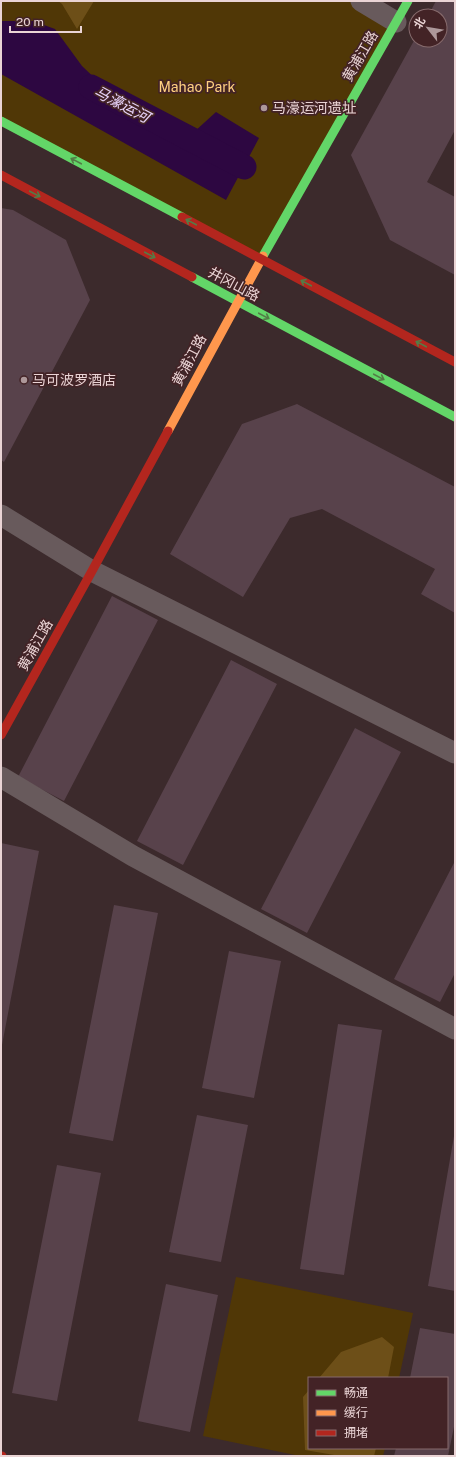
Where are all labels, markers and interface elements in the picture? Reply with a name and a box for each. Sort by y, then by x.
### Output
scale bar [10,8,81,34]
north arrow [408,8,448,48]
text: 20 m [16,15,44,29]
text: 北 [411,15,427,31]
street label: 黄浦江路 [339,28,381,84]
park label: Mahao Park [159,79,236,95]
water label: 马濠运河 [92,82,155,127]
place label: 马濠运河遗址 [272,100,356,116]
marker: 马濠运河遗址 [259,103,269,113]
one-way arrow [71,156,83,164]
one-way arrow [29,190,41,198]
one-way arrow [185,217,197,225]
one-way arrow [144,252,156,259]
street label: 井冈山路 [206,264,262,304]
one-way arrow [300,278,312,286]
one-way arrow [258,313,270,321]
street label: 黄浦江路 [169,332,209,388]
one-way arrow [415,340,427,347]
place label: 马可波罗酒店 [32,372,116,388]
one-way arrow [373,374,385,381]
marker: 马可波罗酒店 [19,375,29,385]
street label: 黄浦江路 [14,617,56,673]
legend [308,1377,448,1449]
text: 畅通 [344,1386,368,1400]
text: 缓行 [344,1406,368,1420]
text: 拥堵 [344,1426,368,1440]

